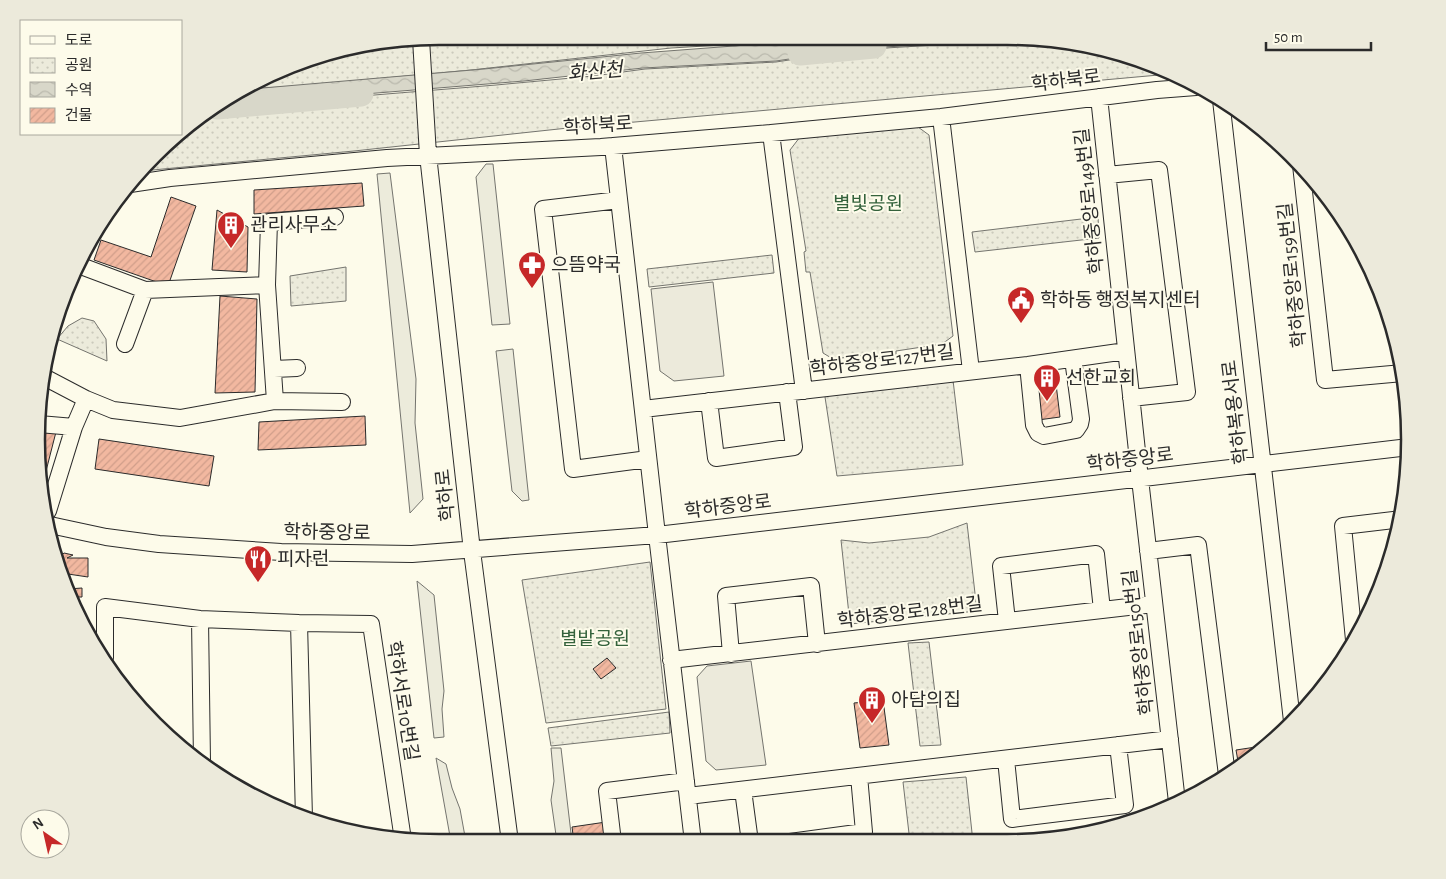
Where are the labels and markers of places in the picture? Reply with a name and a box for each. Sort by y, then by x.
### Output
building icon: 관리사무소 [216,210,246,249]
place label: 관리사무소 [250,215,337,235]
pharmacy icon: 으뜸약국 [517,250,547,289]
place label: 으뜸약국 [551,255,621,275]
public building icon: 학하동 행정복지센터 [1006,285,1036,324]
place label: 학하동 행정복지센터 [1040,290,1200,310]
building icon: 선한교회 [1032,363,1062,402]
place label: 선한교회 [1066,368,1136,388]
restaurant icon: 피자런 [243,544,273,583]
place label: 피자런 [277,549,329,569]
building icon: 아담의집 [857,685,887,724]
place label: 아담의집 [891,690,961,710]

